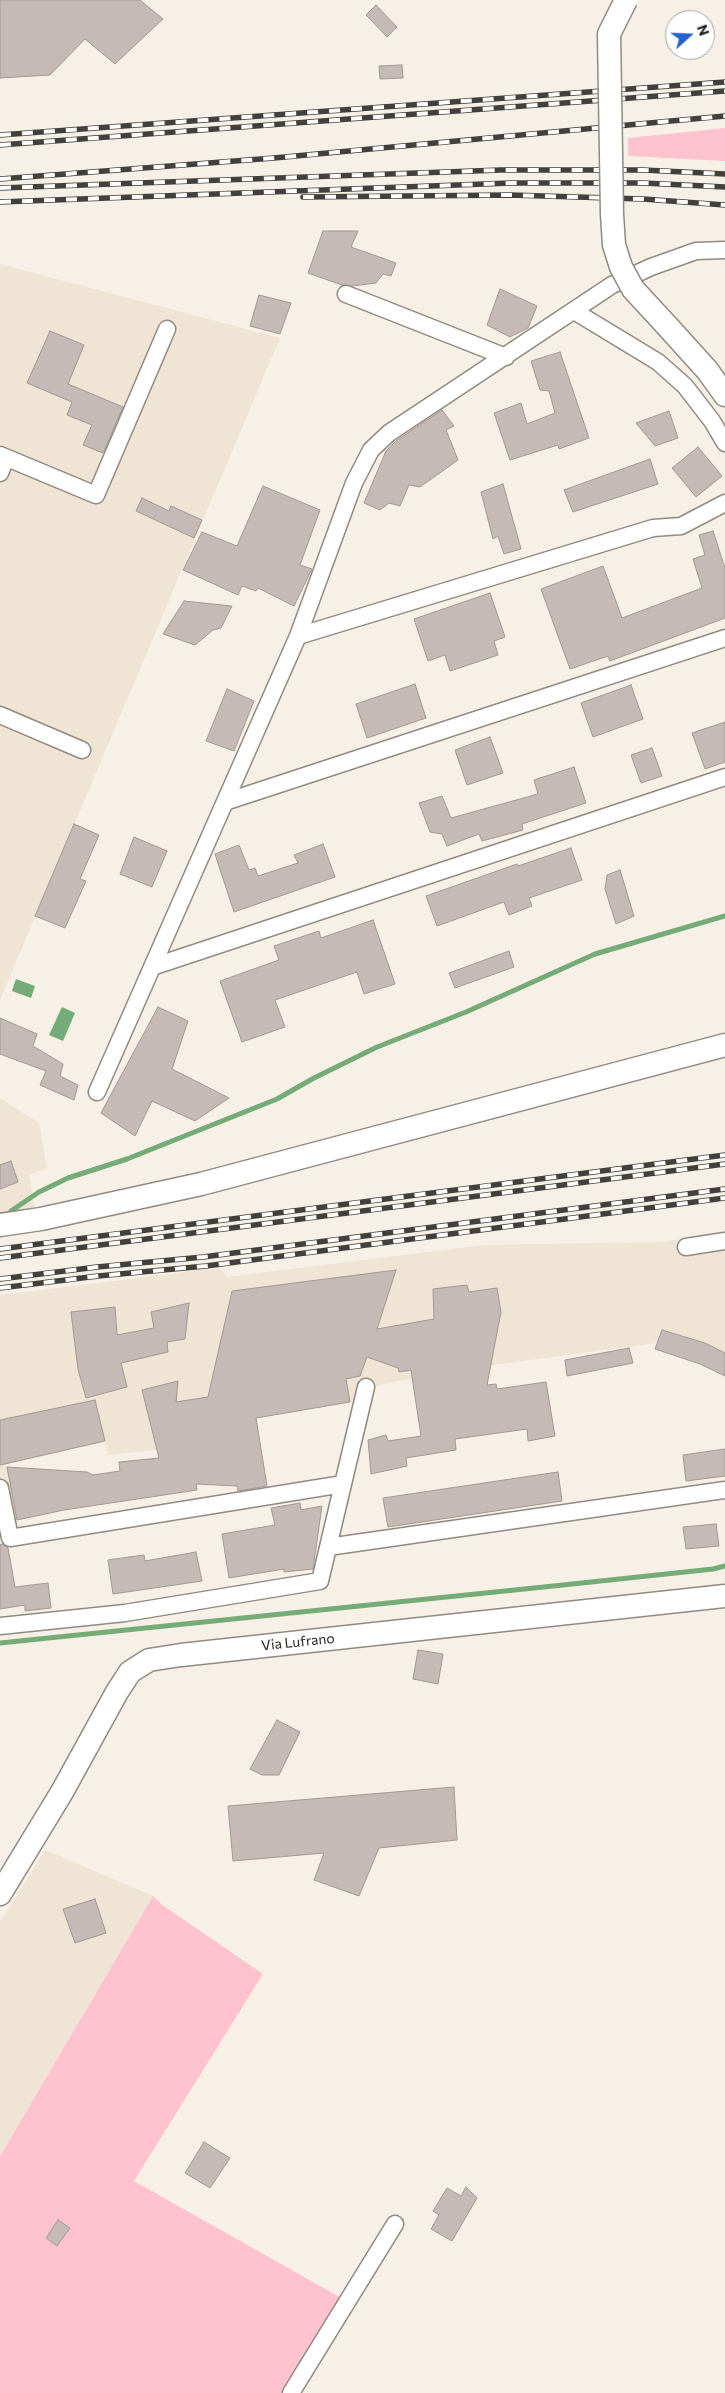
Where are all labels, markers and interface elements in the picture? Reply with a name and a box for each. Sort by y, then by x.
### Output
north arrow [665,10,715,60]
text: N [694,22,713,38]
street label: Via Lufrano [260,1630,336,1654]

